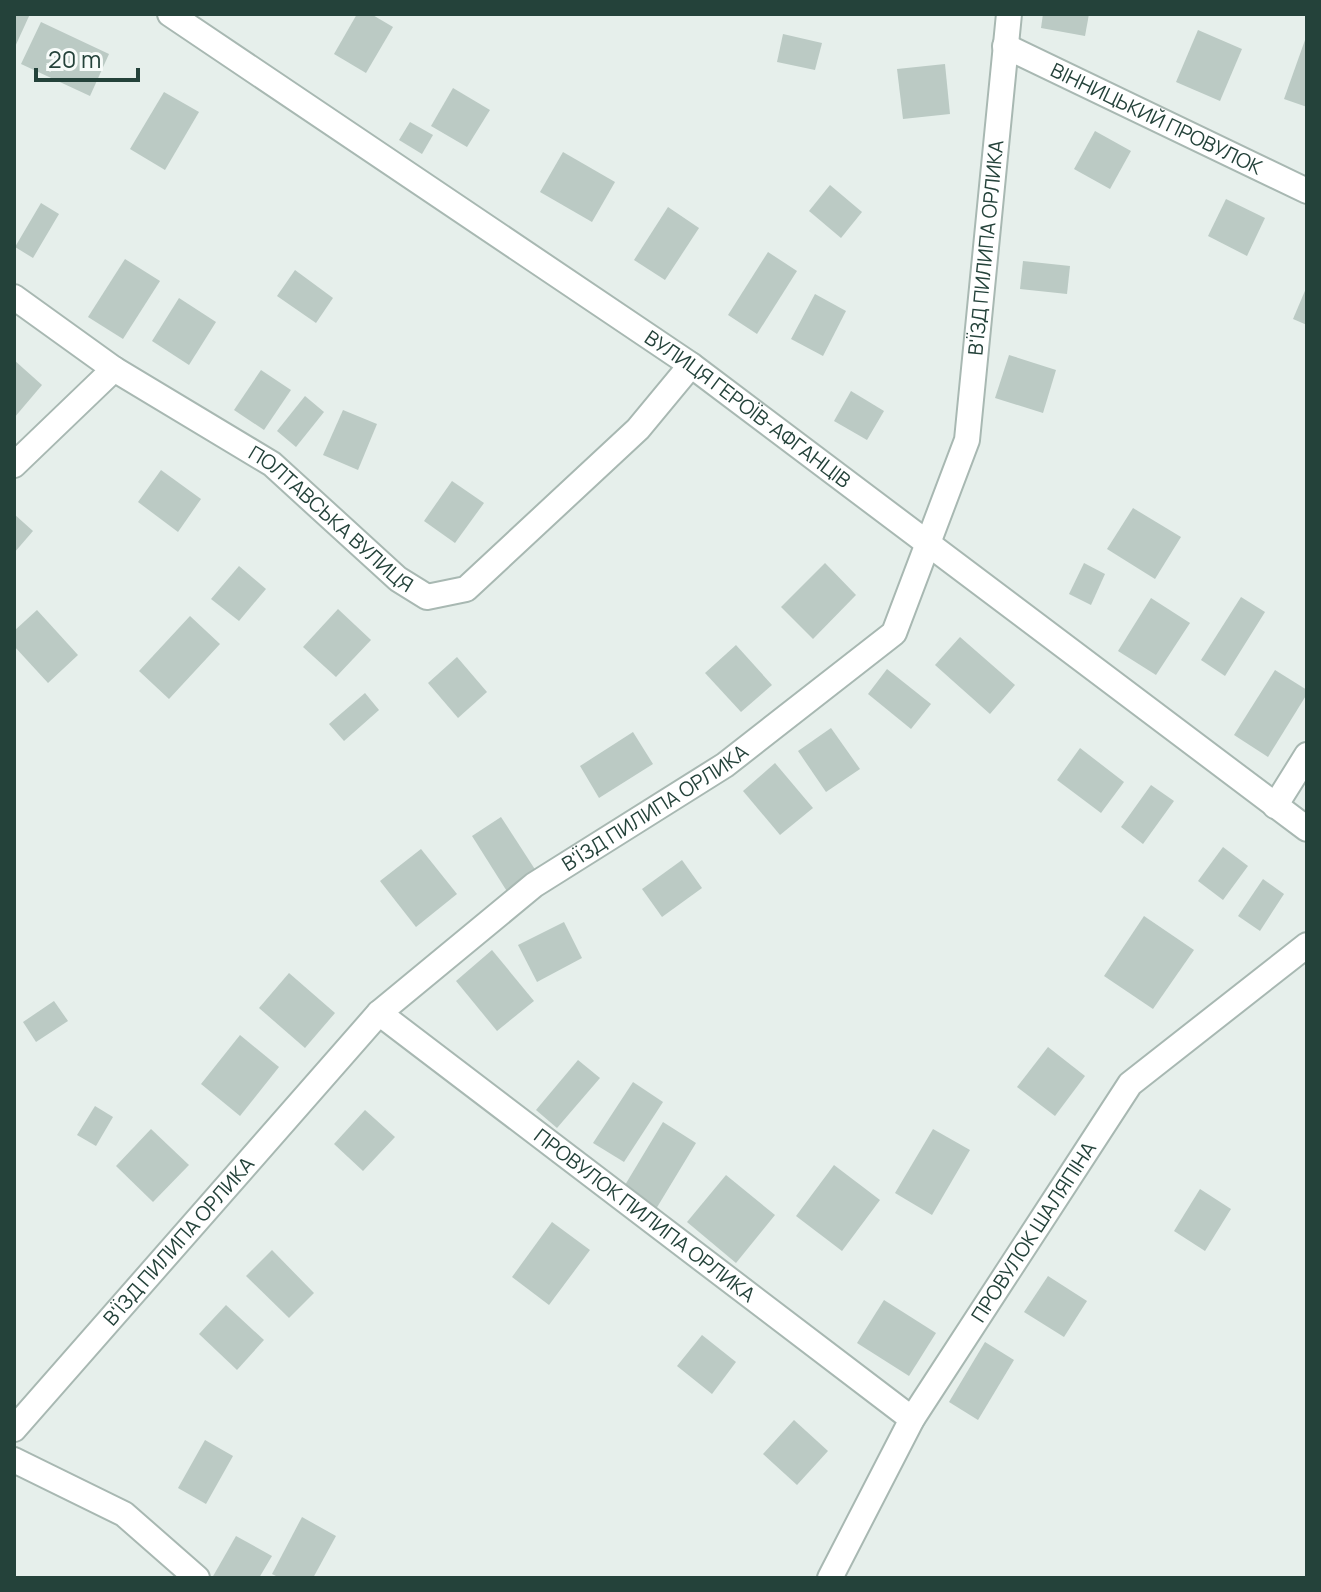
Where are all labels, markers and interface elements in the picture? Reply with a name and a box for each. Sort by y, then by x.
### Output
scale bar [36,32,138,82]
text: 20 m [48,42,101,75]
street label: ВІННИЦЬКИЙ ПРОВУЛОК [1046,56,1267,181]
street label: В'ЇЗД ПИЛИПА ОРЛИКА [961,139,1010,357]
street label: ВУЛИЦЯ ГЕРОЇВ-АФГАНЦІВ [640,324,856,494]
street label: ПОЛТАВСЬКА ВУЛИЦЯ [244,439,418,598]
street label: В'ЇЗД ПИЛИПА ОРЛИКА [557,738,754,877]
street label: ПРОВУЛОК ПИЛИПА ОРЛИКА [529,1122,761,1308]
street label: ПРОВУЛОК ШАЛЯПІНА [965,1136,1102,1327]
street label: В'ЇЗД ПИЛИПА ОРЛИКА [97,1150,260,1331]

